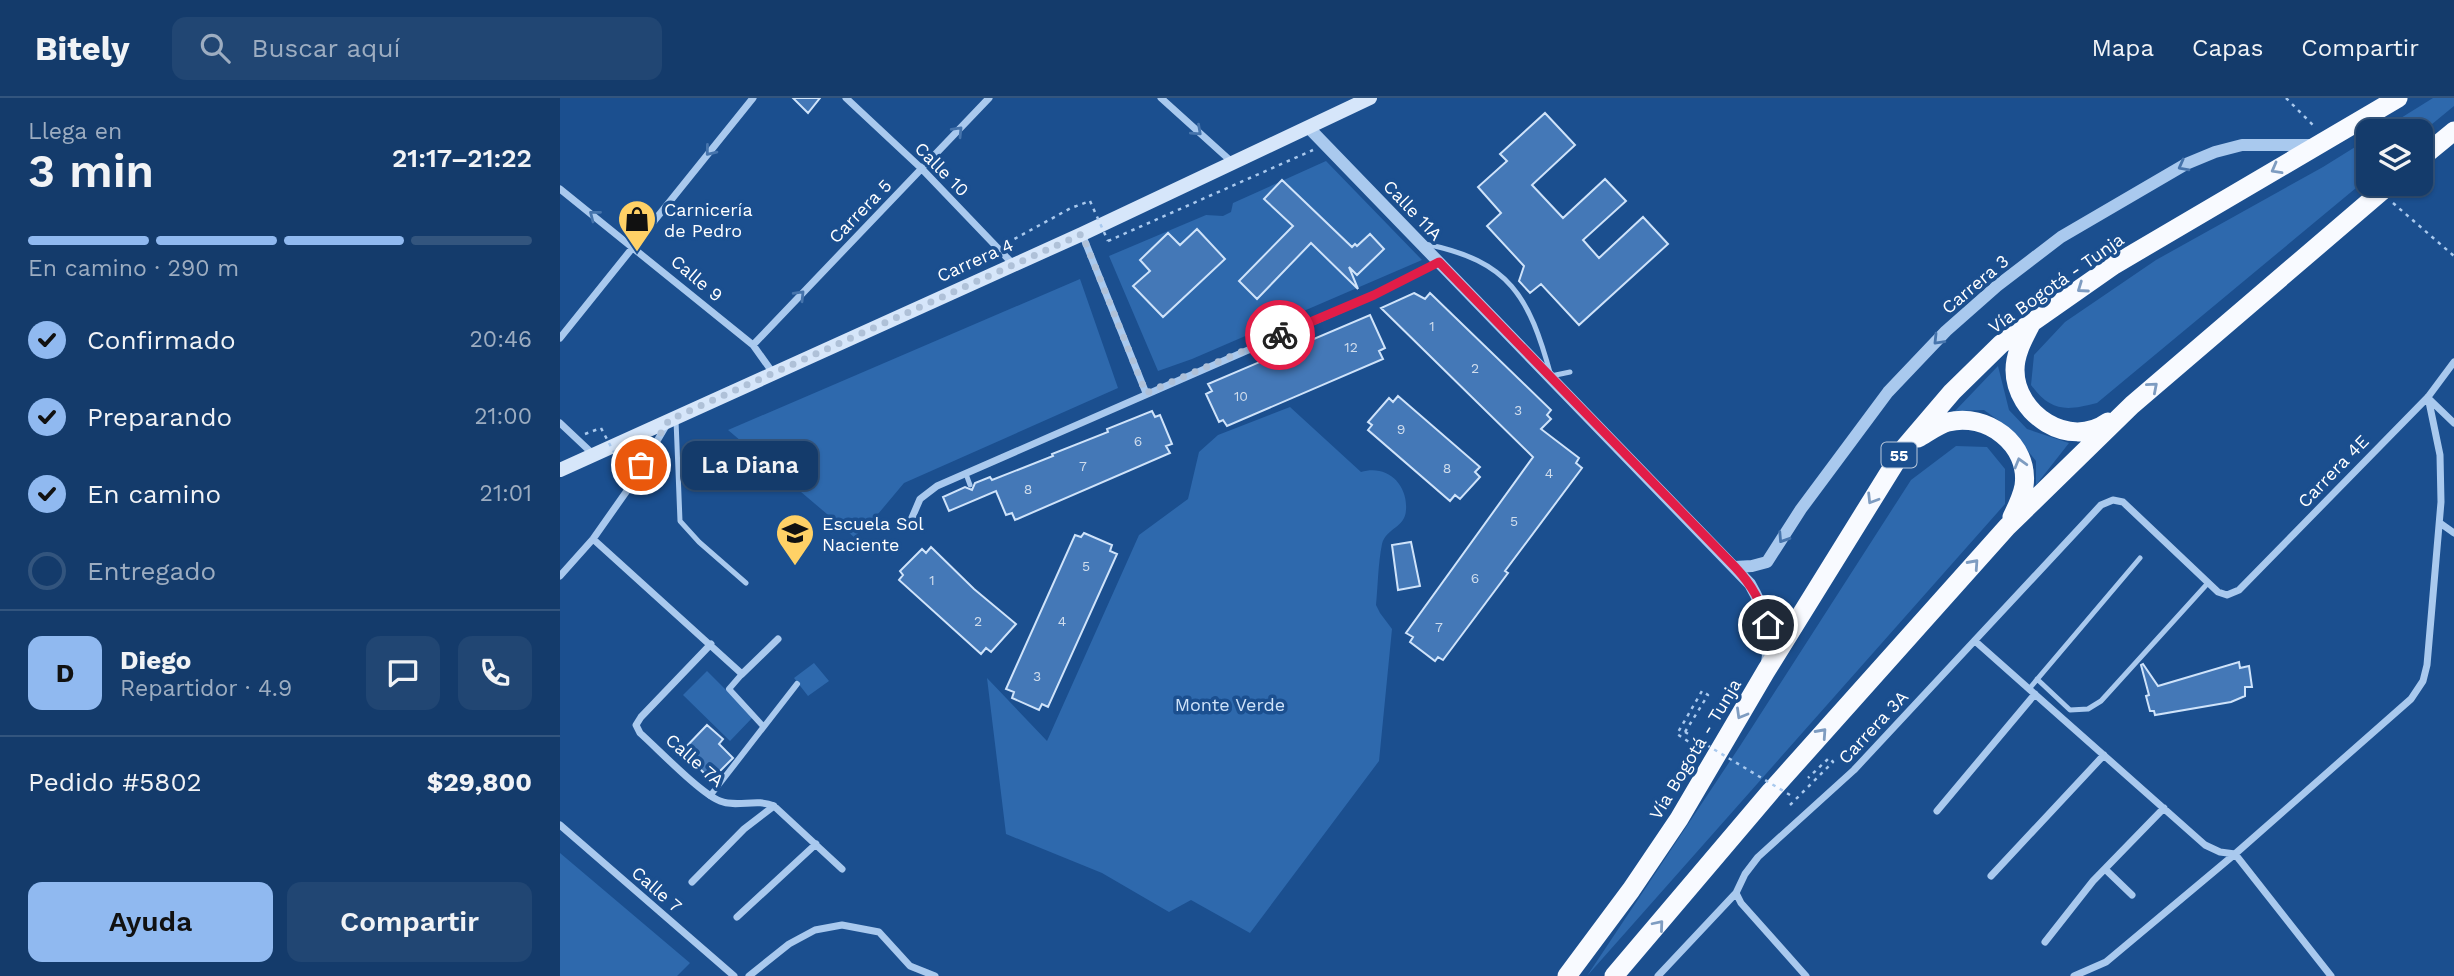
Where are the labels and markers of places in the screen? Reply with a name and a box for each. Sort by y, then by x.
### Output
shop icon: Carnicería de Pedro [616,198,658,253]
place label: Carnicería de Pedro [664,199,753,241]
pin [611,435,671,495]
callout: La Diana [683,440,820,490]
school or university icon: Escuela Sol Naciente [774,512,816,567]
place label: Escuela Sol Naciente [822,513,924,555]
pin [1738,595,1798,655]

